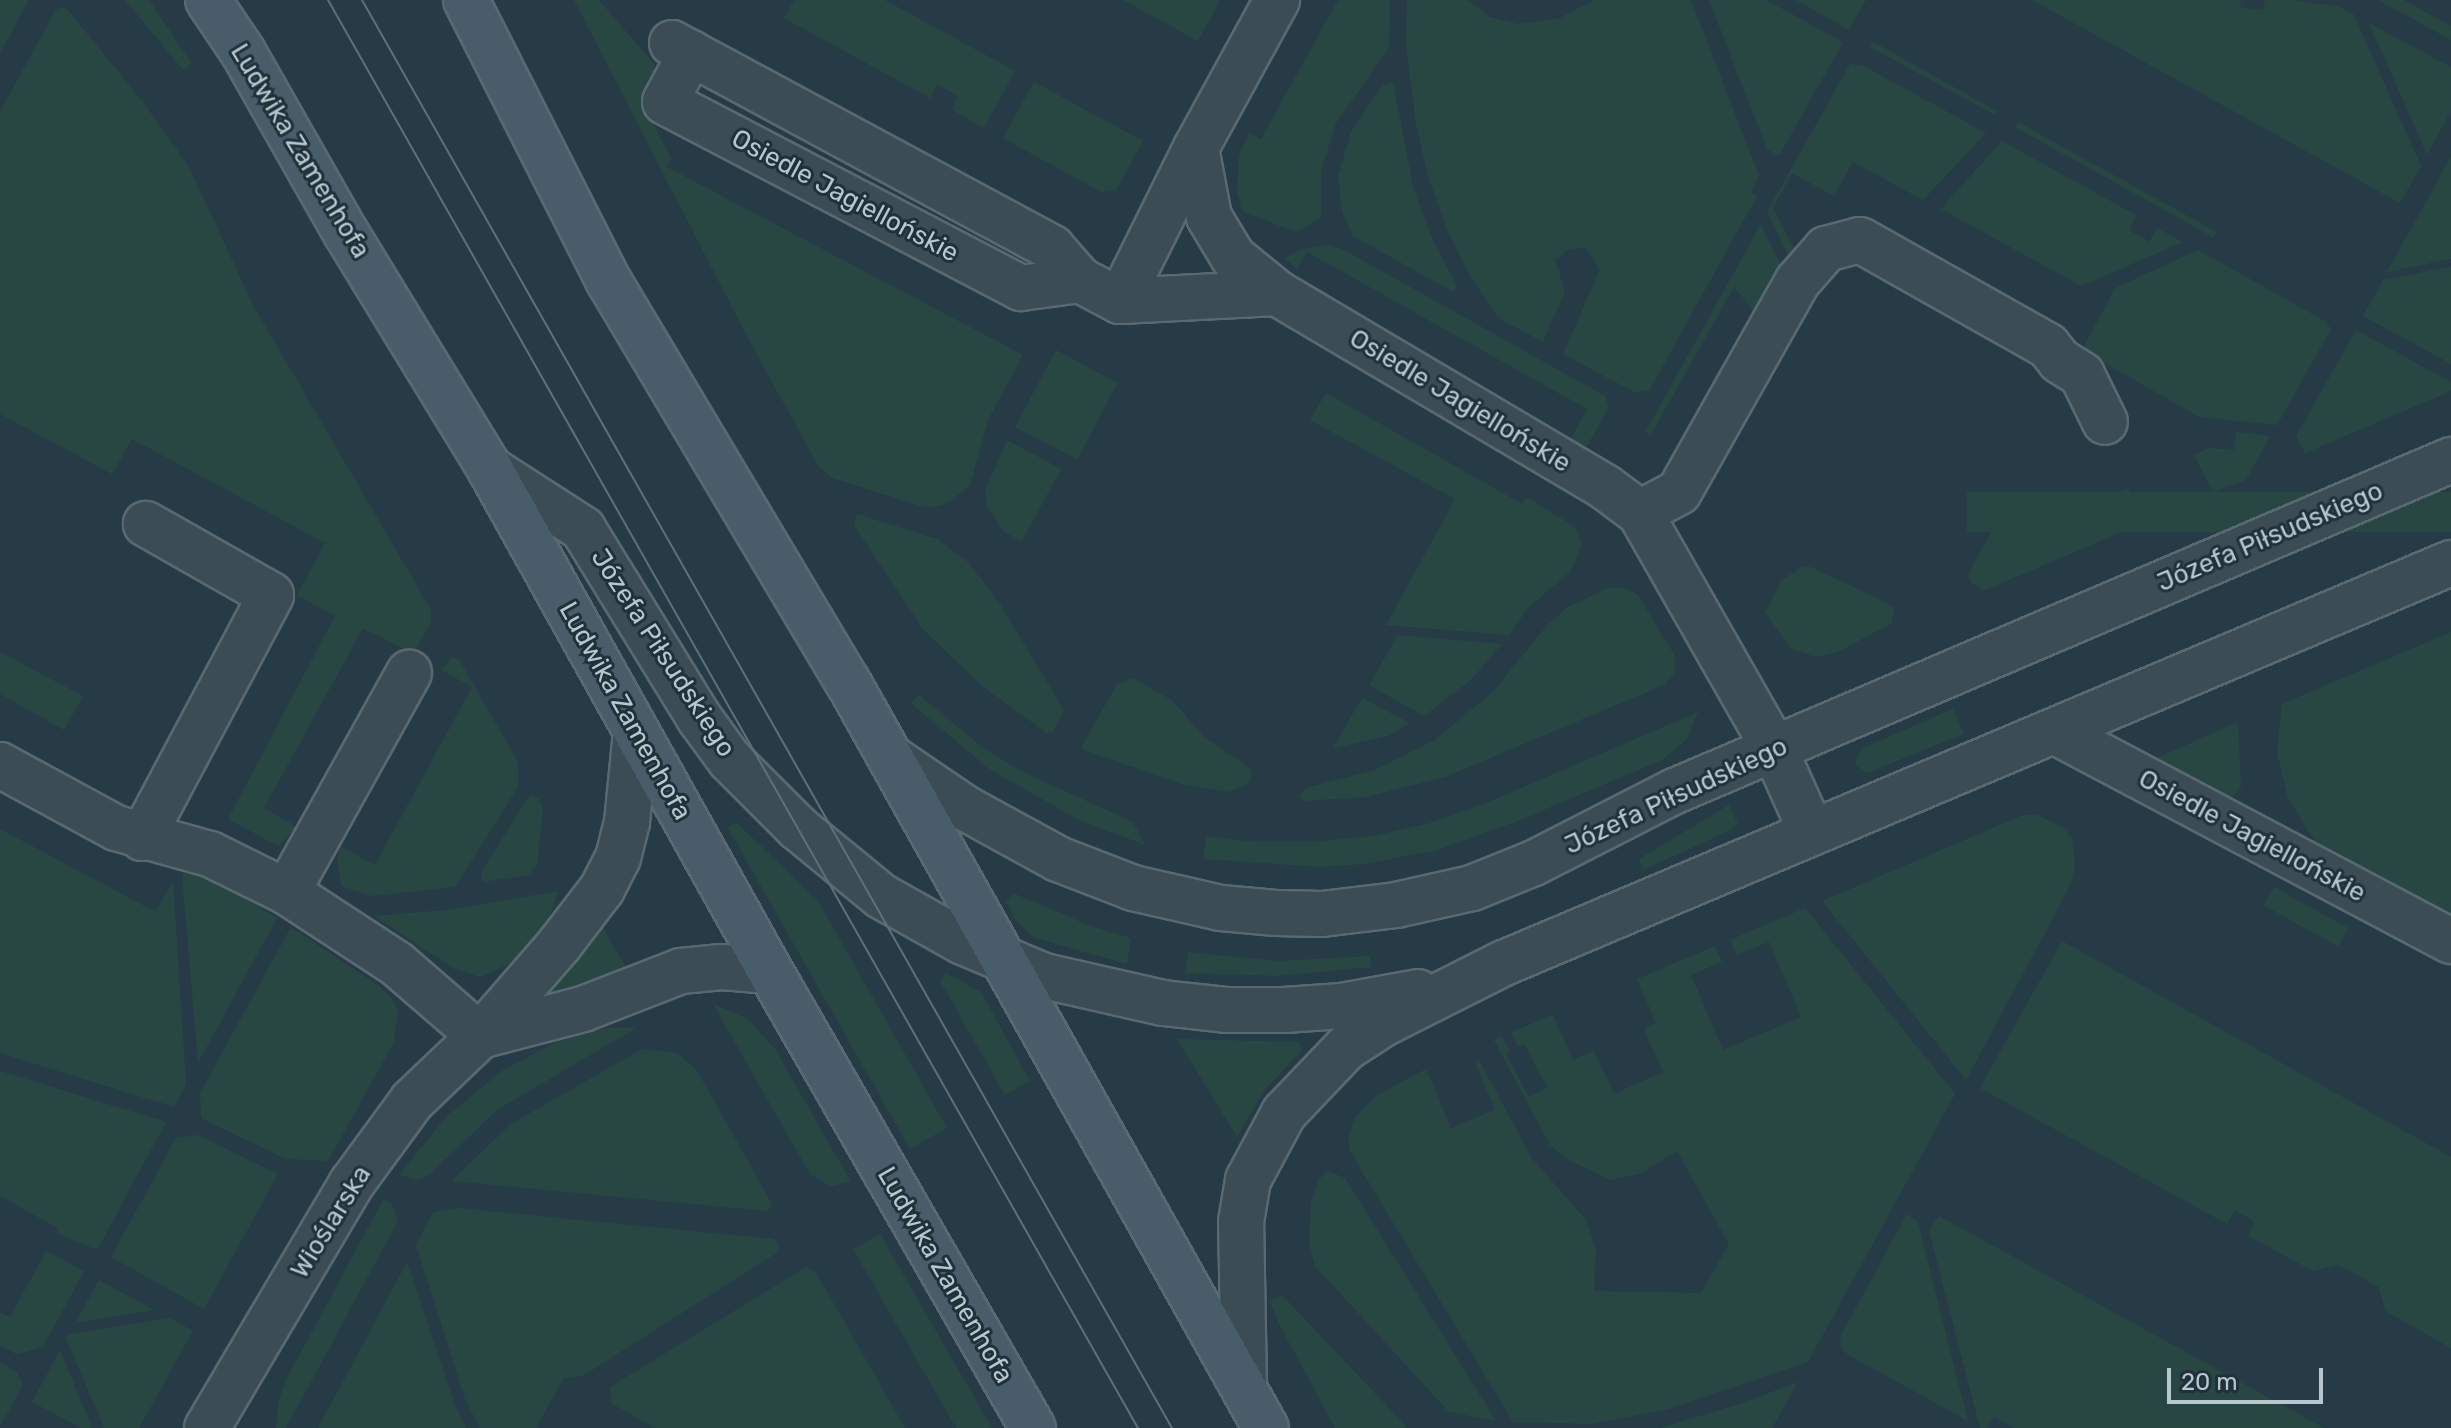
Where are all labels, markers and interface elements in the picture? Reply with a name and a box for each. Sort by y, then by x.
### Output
street label: Ludwika Zamenhofa [224,38,376,264]
street label: Osiedle Jagiellońskie [726,123,964,269]
street label: Osiedle Jagiellońskie [1344,323,1576,479]
street label: Józefa Piłsudskiego [2153,475,2387,599]
street label: Józefa Piłsudskiego [584,543,742,763]
street label: Ludwika Zamenhofa [552,597,698,825]
street label: Józefa Piłsudskiego [1560,731,1792,861]
street label: Osiedle Jagiellońskie [2133,763,2371,909]
street label: Wioślarska [284,1160,378,1284]
street label: Ludwika Zamenhofa [870,1161,1020,1389]
scale bar [2171,1352,2327,1402]
text: 20 m [2181,1368,2238,1396]

